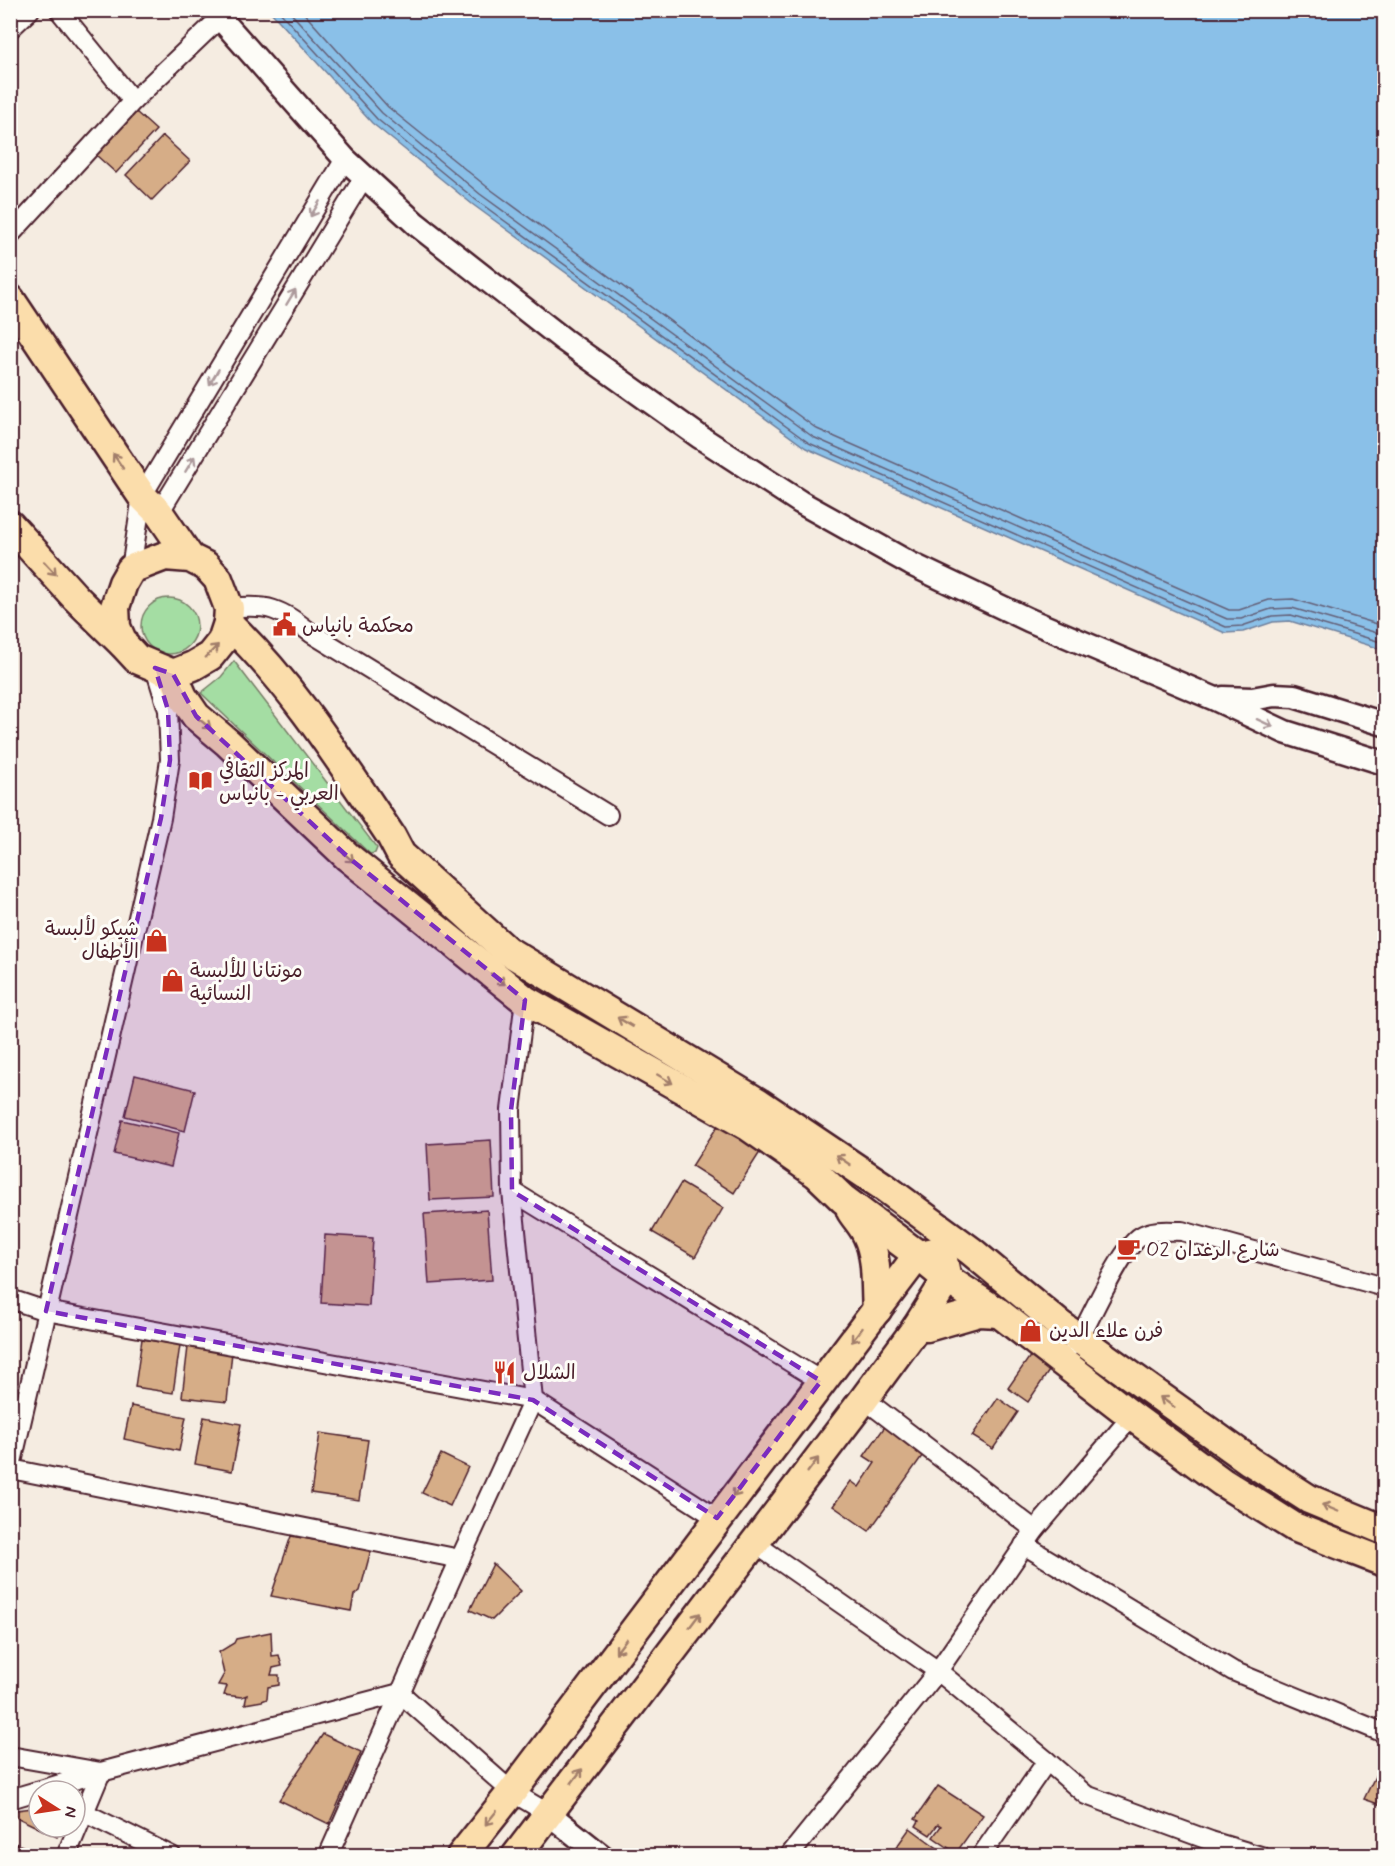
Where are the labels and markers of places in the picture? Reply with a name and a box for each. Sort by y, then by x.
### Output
public building icon: محكمة بانياس [271,612,297,638]
place label: محكمة بانياس [302,613,414,640]
place label: المركز الثقافي العربي - بانياس [219,757,339,811]
library icon: المركز الثقافي العربي - بانياس [188,768,214,794]
place label: شيكو لألبسة الأطفال [45,915,139,966]
shop icon: شيكو لألبسة الأطفال [144,927,170,953]
place label: مونتانا للألبسة النسائية [190,957,303,1008]
shop icon: مونتانا للألبسة النسائية [159,968,185,994]
cafe icon: O2 شارع الرغدان [1115,1236,1141,1262]
place label: O2 شارع الرغدان [1146,1237,1280,1264]
shop icon: فرن علاء الدين [1018,1317,1044,1343]
place label: فرن علاء الدين [1049,1318,1163,1345]
restaurant icon: الشلال [492,1359,518,1385]
place label: الشلال [523,1360,576,1387]

